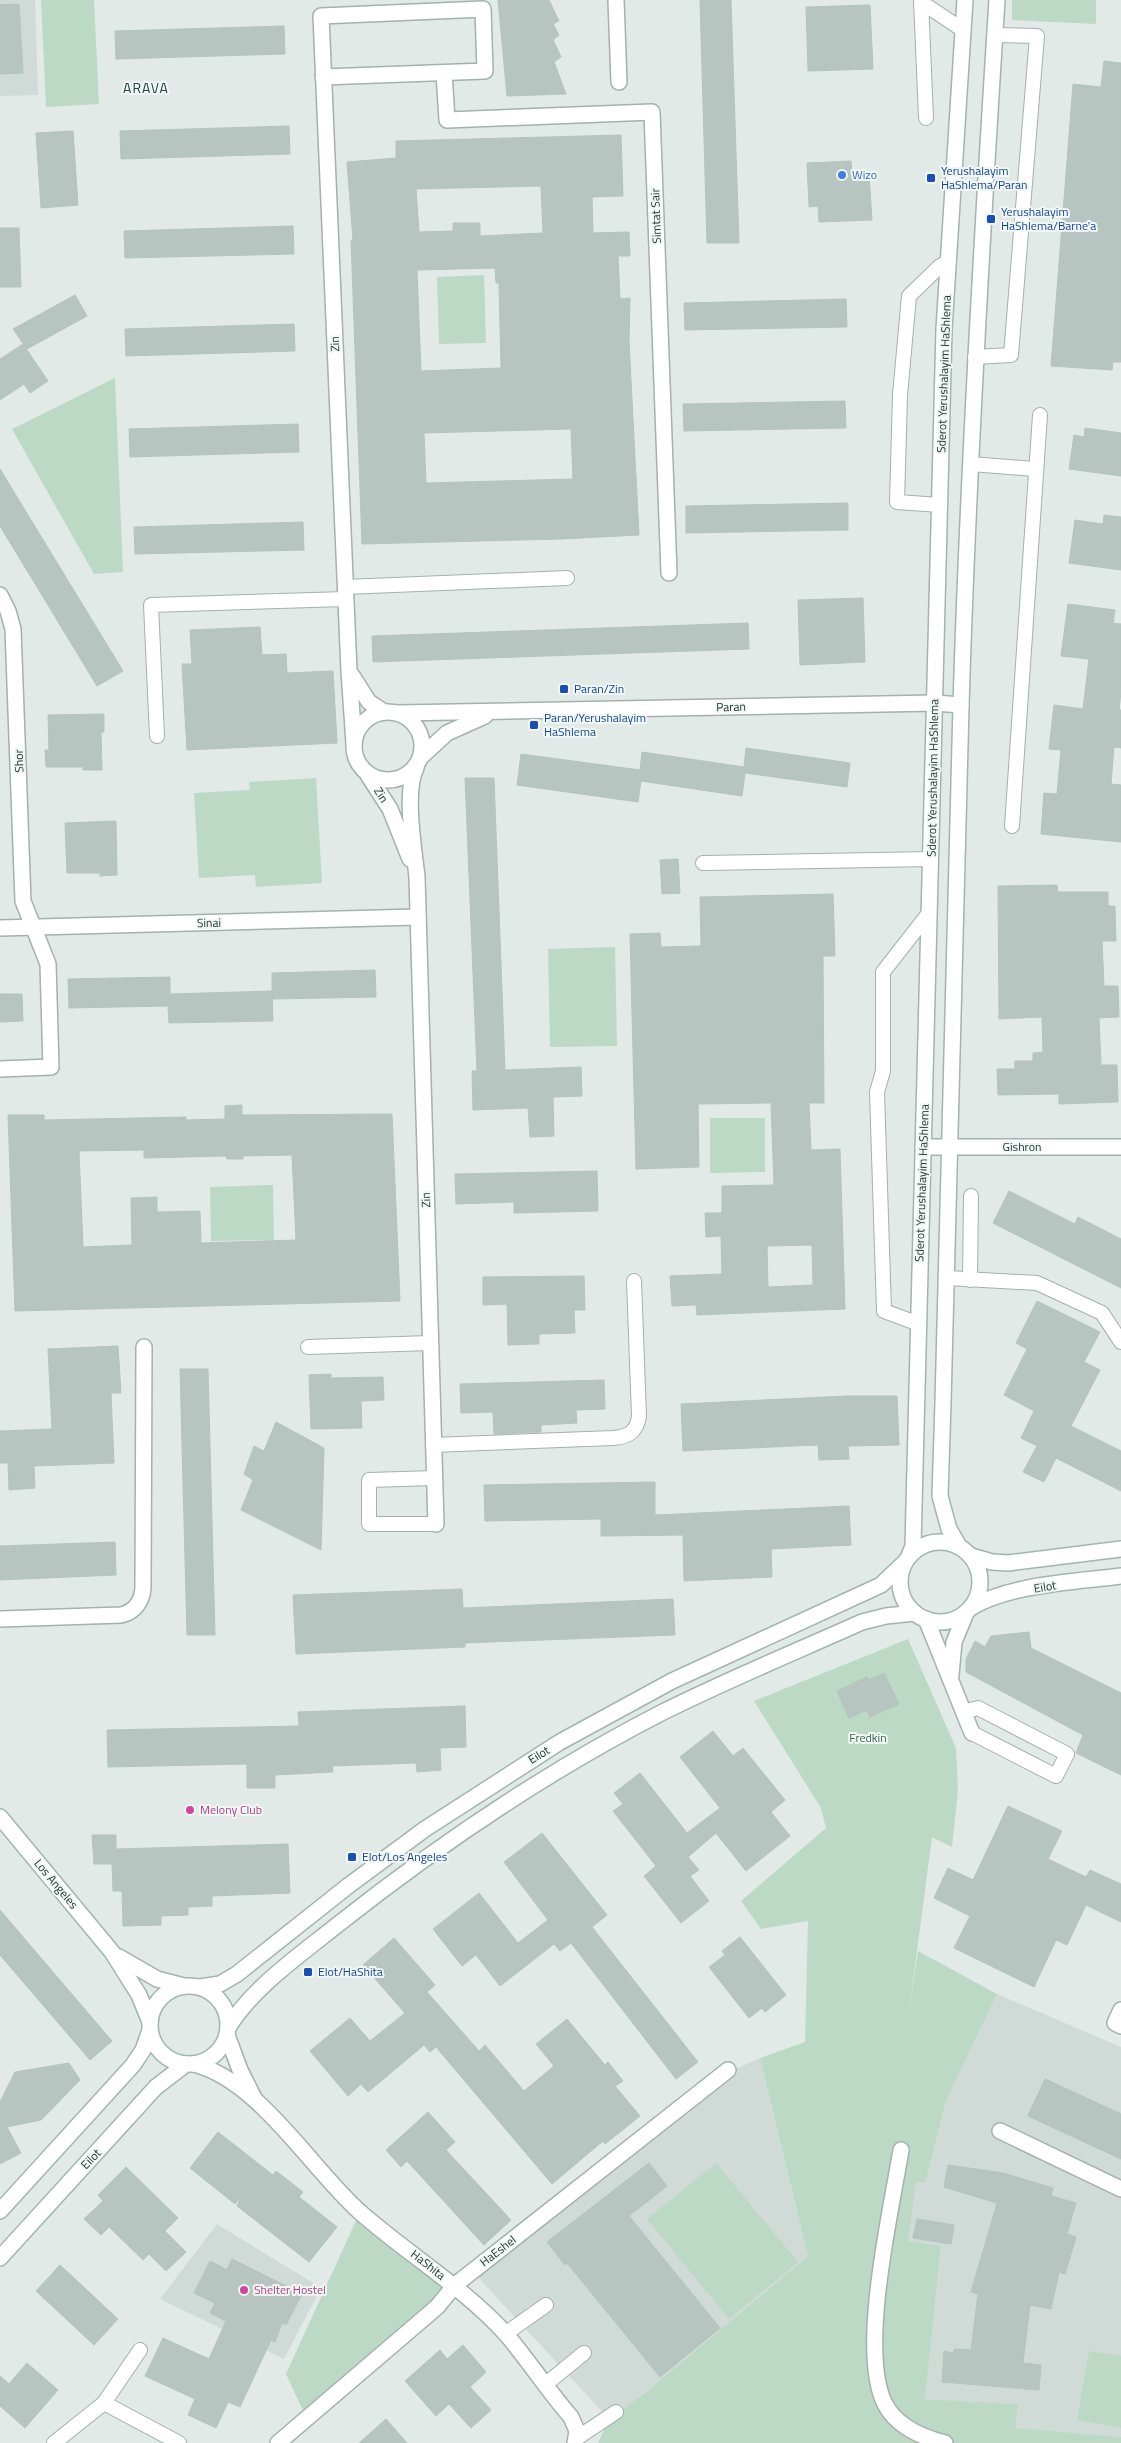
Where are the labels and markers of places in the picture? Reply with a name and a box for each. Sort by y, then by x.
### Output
place label: Yerushalayim HaShlema/Paran [941,161,1028,194]
place label: Wizo [852,165,877,184]
marker: Wizo [836,169,848,181]
marker: Yerushalayim HaShlema/Paran [925,172,937,184]
place label: Yerushalayim HaShlema/Barne'a [1001,202,1096,235]
marker: Yerushalayim HaShlema/Barne'a [985,213,997,225]
place label: Paran/Zin [574,679,624,698]
marker: Paran/Zin [558,683,570,695]
place label: Paran/Yerushalayim HaShlema [544,708,646,741]
marker: Paran/Yerushalayim HaShlema [528,719,540,731]
place label: Melony Club [200,1800,262,1819]
marker: Melony Club [184,1804,196,1816]
place label: Elot/Los Angeles [362,1847,448,1866]
marker: Elot/Los Angeles [346,1851,358,1863]
place label: Elot/HaShita [318,1962,383,1981]
marker: Elot/HaShita [302,1966,314,1978]
place label: Shelter Hostel [254,2280,326,2299]
marker: Shelter Hostel [238,2284,250,2296]

